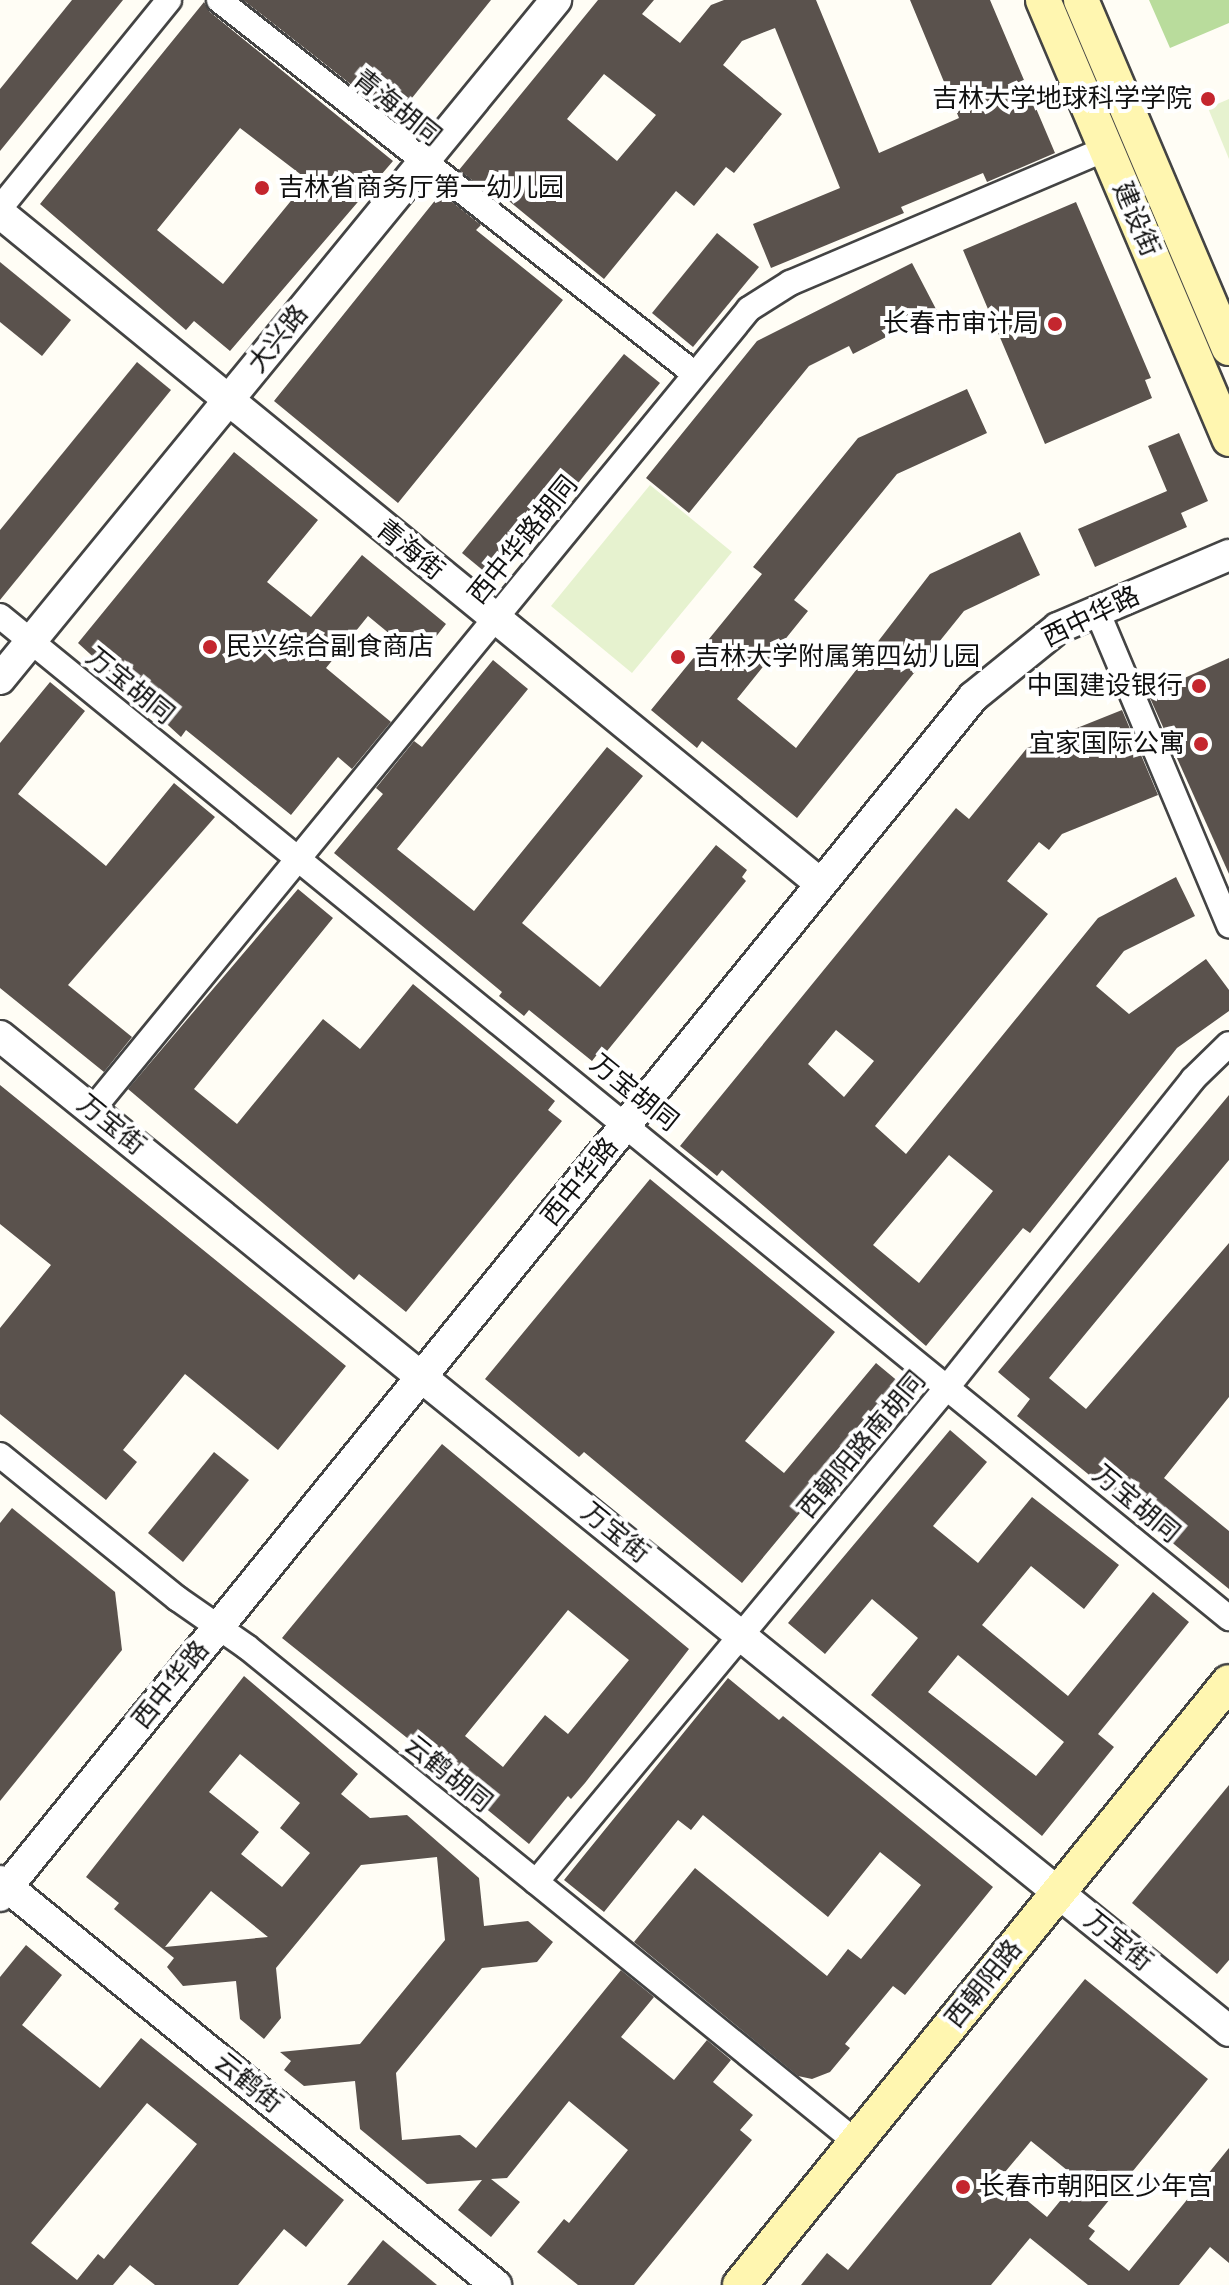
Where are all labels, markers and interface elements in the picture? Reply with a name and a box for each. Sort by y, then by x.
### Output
street label: 青海胡同 [347,63,447,153]
place label: 吉林大学地球科学学院 [932,83,1192,115]
marker: 吉林大学地球科学学院 [1199,90,1217,108]
place label: 吉林省商务厅第一幼儿园 [278,172,564,204]
street label: 建设街 [1106,177,1166,261]
marker: 吉林省商务厅第一幼儿园 [253,179,271,197]
street label: 大兴路 [241,299,315,379]
place label: 长春市审计局 [883,308,1039,340]
marker: 长春市审计局 [1046,315,1064,333]
street label: 西中华路胡同 [462,470,584,610]
street label: 青海街 [370,513,450,587]
street label: 西中华路 [1037,580,1145,654]
place label: 民兴综合副食商店 [226,631,434,663]
marker: 民兴综合副食商店 [201,638,219,656]
street label: 万宝胡同 [80,641,180,731]
place label: 吉林大学附属第四幼儿园 [694,641,980,673]
marker: 吉林大学附属第四幼儿园 [669,648,687,666]
place label: 中国建设银行 [1027,670,1183,702]
marker: 中国建设银行 [1190,677,1208,695]
place label: 宜家国际公寓 [1029,728,1185,760]
marker: 宜家国际公寓 [1192,735,1210,753]
street label: 万宝胡同 [584,1048,684,1138]
street label: 万宝街 [71,1088,151,1162]
street label: 西中华路 [535,1132,625,1232]
street label: 西朝阳路南胡同 [792,1365,932,1525]
street label: 万宝胡同 [1086,1459,1186,1549]
street label: 万宝街 [575,1496,655,1570]
street label: 西中华路 [126,1635,216,1735]
street label: 云鹤胡同 [398,1729,498,1819]
street label: 万宝街 [1078,1904,1158,1978]
street label: 西朝阳路 [939,1934,1029,2034]
street label: 云鹤街 [208,2046,288,2120]
place label: 长春市朝阳区少年宫 [979,2171,1213,2203]
marker: 长春市朝阳区少年宫 [954,2178,972,2196]

